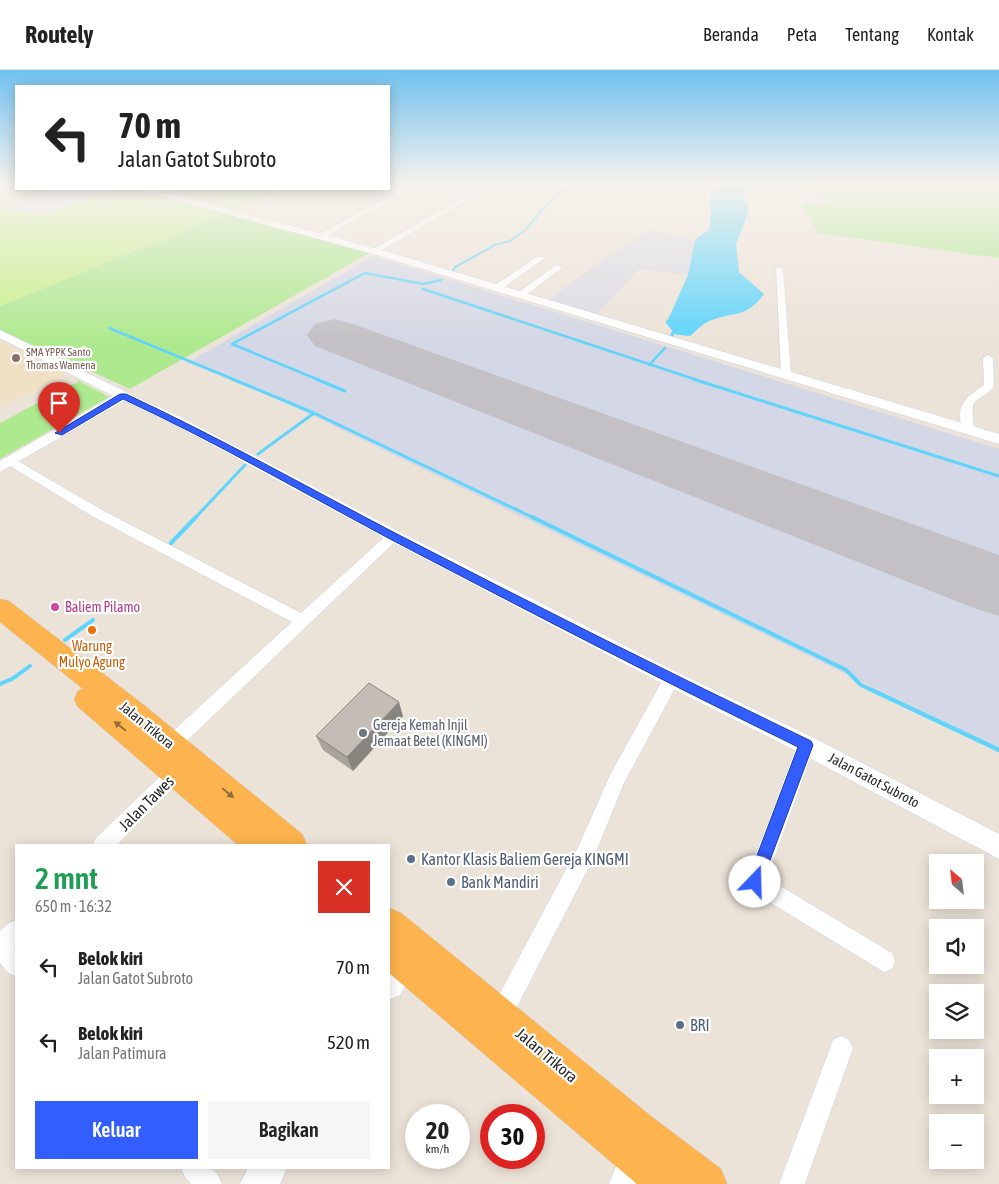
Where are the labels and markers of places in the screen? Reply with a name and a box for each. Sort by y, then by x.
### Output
place label: SMA YPPK Santo Thomas Wamena [26,346,96,371]
marker: SMA YPPK Santo Thomas Wamena [10,352,22,364]
pin [38,382,80,433]
place label: Baliem Pilamo [65,599,140,615]
marker: Baliem Pilamo [49,601,61,613]
marker: Warung Mulyo Agung [86,624,98,636]
place label: Warung Mulyo Agung [59,638,125,670]
place label: Gereja Kemah Injil Jemaat Betel (KINGMI) [373,717,488,749]
marker: Gereja Kemah Injil Jemaat Betel (KINGMI) [357,727,369,739]
place label: Kantor Klasis Baliem Gereja KINGMI [421,850,629,869]
marker: Kantor Klasis Baliem Gereja KINGMI [405,853,417,865]
place label: Bank Mandiri [461,873,539,891]
marker: Bank Mandiri [445,876,457,888]
place label: BRI [690,1016,710,1034]
marker: BRI [674,1019,686,1031]

